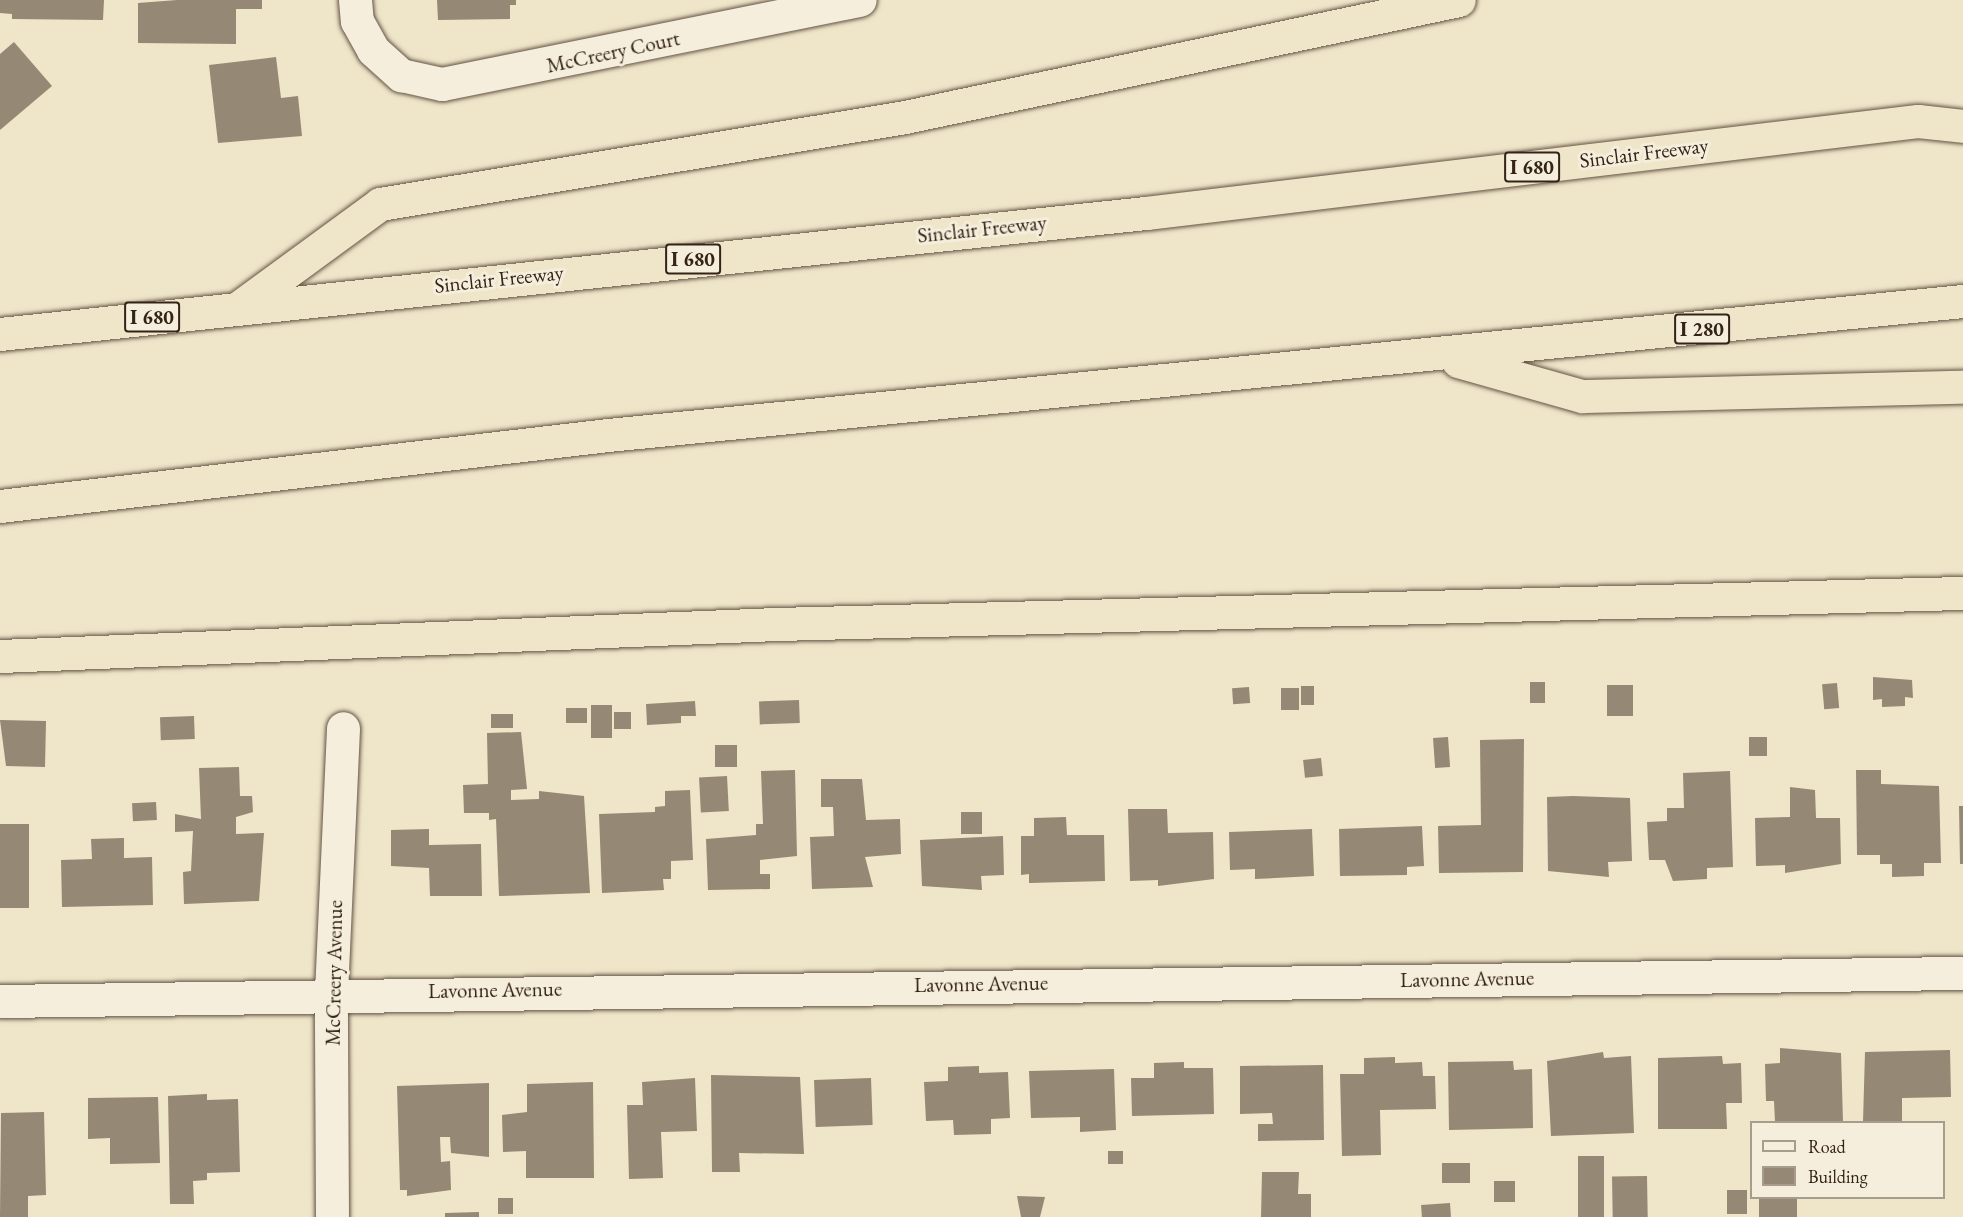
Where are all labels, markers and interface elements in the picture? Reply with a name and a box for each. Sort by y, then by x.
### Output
street label: McCreery Court [544,26,682,78]
street label: Sinclair Freeway [1578,133,1710,173]
road number: I 680 [1504,150,1561,184]
street label: Sinclair Freeway [916,210,1048,248]
road number: I 680 [664,242,722,276]
street label: Sinclair Freeway [433,260,565,298]
road number: I 680 [124,300,180,334]
road number: I 280 [1674,312,1730,346]
street label: McCreery Avenue [320,900,348,1046]
street label: Lavonne Avenue [1400,965,1534,993]
street label: Lavonne Avenue [914,970,1048,998]
street label: Lavonne Avenue [428,976,562,1004]
legend [1750,1121,1945,1199]
text: Road [1808,1135,1846,1158]
text: Building [1808,1165,1868,1188]

